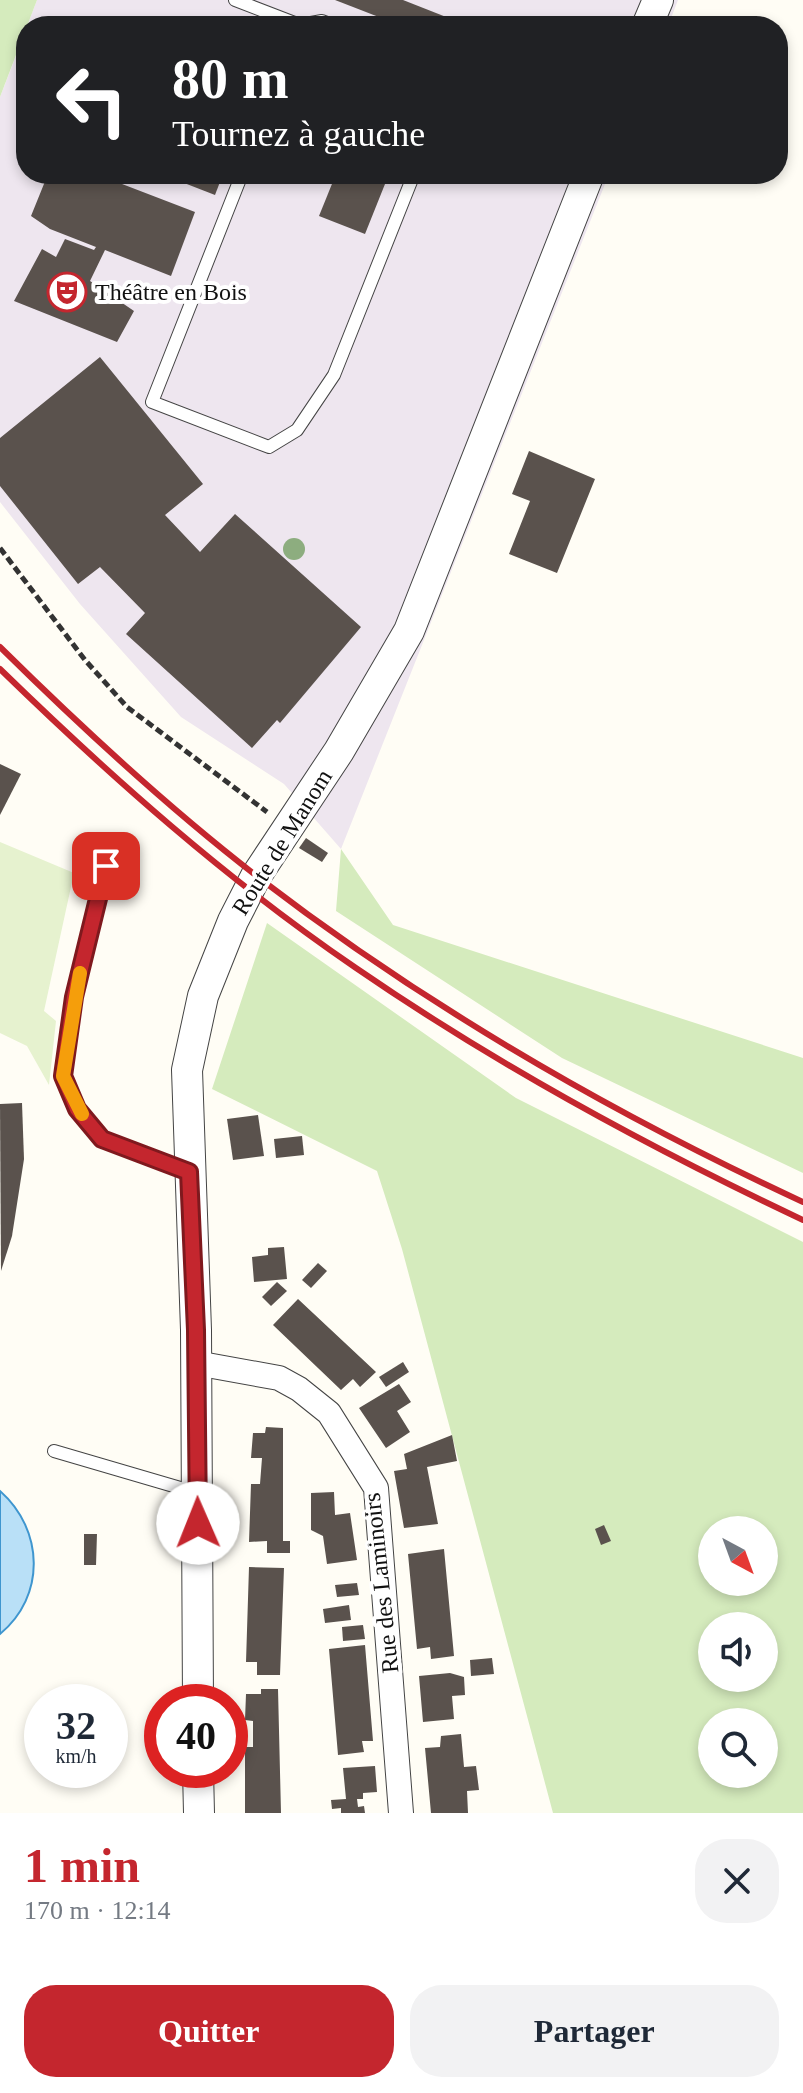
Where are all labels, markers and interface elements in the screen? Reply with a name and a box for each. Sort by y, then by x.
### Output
icon: left [40,48,144,152]
text: 80 m [172,48,289,110]
text: Tournez à gauche [172,114,425,154]
theatre icon: Théâtre en Bois [46,271,88,313]
place label: Théâtre en Bois [95,279,247,305]
street label: Route de Manom [227,764,337,920]
pin [72,832,140,900]
icon: arrive [84,844,128,888]
position arrow [156,1481,240,1565]
street label: Rue des Laminoirs [359,1491,403,1675]
north arrow [698,1516,778,1596]
map controls [698,1516,778,1788]
button: sound [698,1612,778,1692]
speed limit sign: 40 [144,1684,248,1788]
text: 32 [56,1703,96,1748]
button: search [698,1708,778,1788]
text: km/h [55,1745,97,1767]
text: 1 min [24,1839,140,1892]
button: close [695,1839,779,1923]
text: 170 m · 12:14 [24,1896,171,1925]
button: Quitter [24,1985,394,2077]
button: Partager [410,1985,779,2077]

